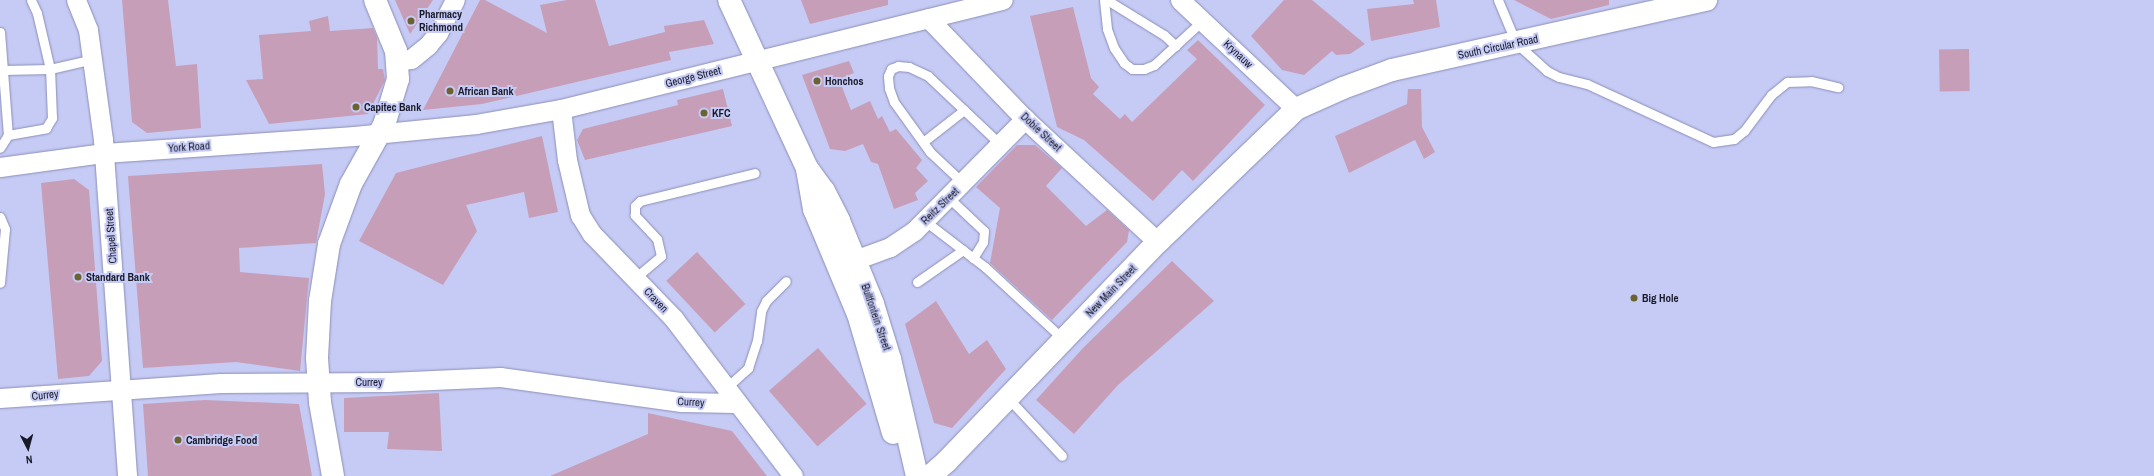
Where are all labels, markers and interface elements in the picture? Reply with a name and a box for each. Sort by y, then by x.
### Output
place label: Pharmacy Richmond [419,8,463,34]
marker: Pharmacy Richmond [406,16,416,26]
street label: South Circular Road [1457,32,1539,62]
street label: Krynauw [1221,37,1255,71]
street label: George Street [664,64,722,90]
place label: Honchos [825,74,864,88]
marker: Honchos [812,76,822,86]
place label: African Bank [458,84,514,98]
marker: African Bank [445,86,455,96]
place label: Capitec Bank [364,100,421,114]
marker: Capitec Bank [351,102,361,112]
place label: KFC [712,106,731,120]
marker: KFC [699,108,709,118]
street label: Dobie Street [1018,110,1064,154]
street label: York Road [168,139,210,155]
street label: Reitz Street [918,185,962,227]
street label: Chapel Street [102,208,120,264]
street label: New Main Street [1083,262,1139,320]
place label: Standard Bank [86,270,150,284]
marker: Standard Bank [73,272,83,282]
street label: Bultfontein Street [858,282,894,352]
street label: Craven [641,285,671,315]
place label: Big Hole [1642,291,1679,305]
marker: Big Hole [1629,293,1639,303]
street label: Currey [355,375,383,389]
street label: Currey [31,387,59,403]
street label: Currey [677,395,705,409]
north arrow [8,428,48,468]
place label: Cambridge Food [186,433,257,447]
marker: Cambridge Food [173,435,183,445]
text: N [25,453,33,467]

